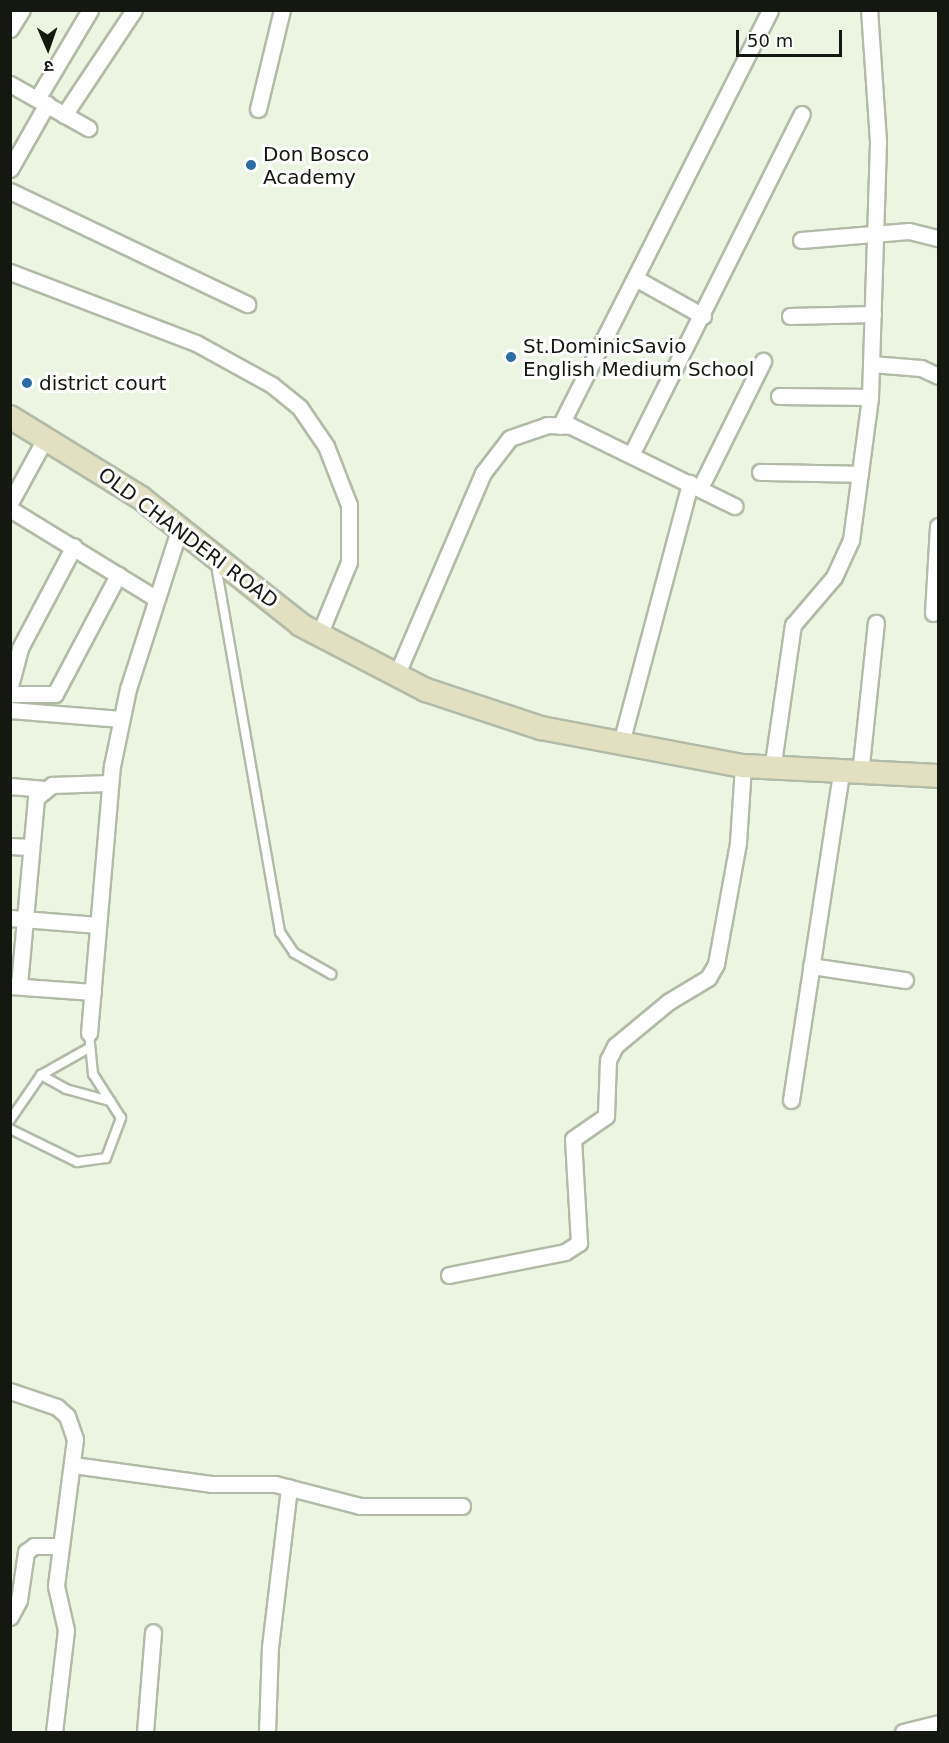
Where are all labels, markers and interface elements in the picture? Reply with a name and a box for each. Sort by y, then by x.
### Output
north arrow [18,18,78,78]
scale bar [739,18,846,56]
text: 50 m [747,30,793,51]
text: उ [44,57,54,76]
place label: Don Bosco Academy [263,142,369,189]
marker: Don Bosco Academy [244,158,258,172]
place label: St.DominicSavio English Medium School [523,334,754,381]
marker: St.DominicSavio English Medium School [504,350,518,364]
place label: district court [39,371,166,395]
marker: district court [20,376,34,390]
street label: OLD CHANDERI ROAD [93,463,283,613]

